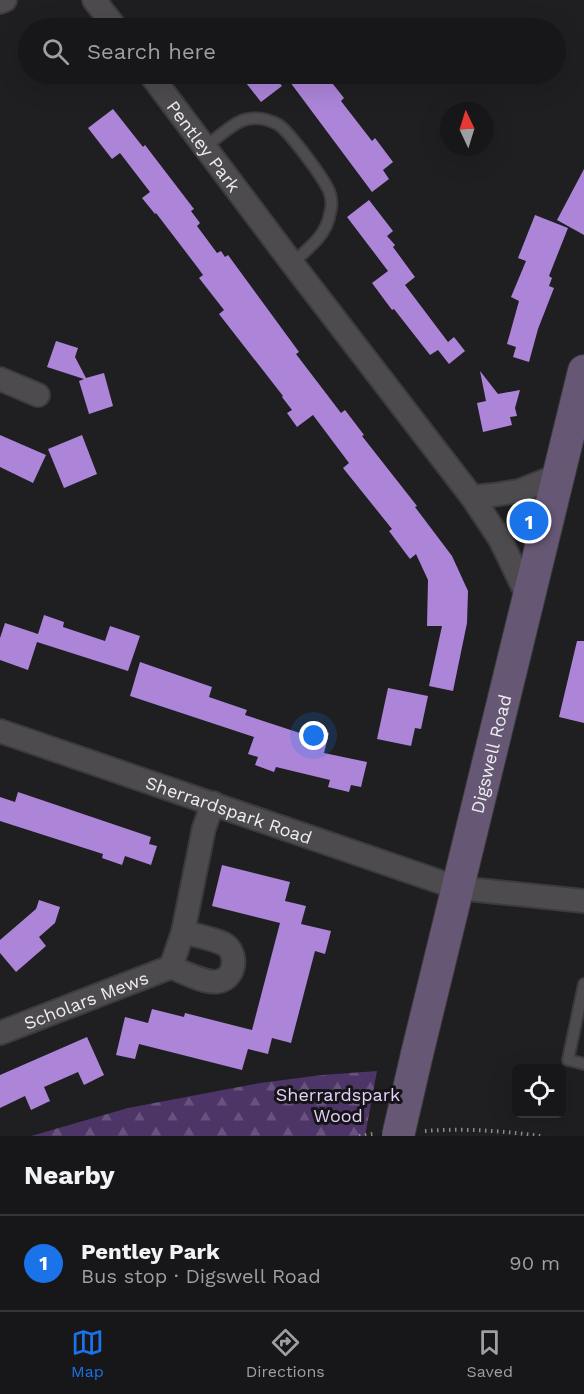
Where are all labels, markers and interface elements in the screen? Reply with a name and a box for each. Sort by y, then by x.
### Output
search box [18,18,566,84]
icon: search [39,35,72,68]
text: Search here [87,39,216,64]
street label: Pentley Park [163,96,245,196]
north arrow [440,102,494,156]
pin: 1 [510,498,548,544]
street label: Digswell Road [466,692,515,816]
your location [299,721,328,750]
street label: Sherrardspark Road [143,771,315,848]
street label: Scholars Mews [21,966,151,1033]
map controls [512,1064,566,1118]
button: locate [512,1064,566,1118]
park label: Sherrardspark Wood [276,1084,400,1126]
text: Nearby [24,1160,115,1190]
text: Pentley Park [81,1239,220,1264]
text: 1 [39,1251,48,1275]
text: 90 m [509,1251,560,1275]
text: Bus stop · Digswell Road [81,1264,321,1288]
tab: Map [71,1326,104,1381]
tab: Directions [246,1326,325,1381]
tab: Saved [467,1326,513,1381]

